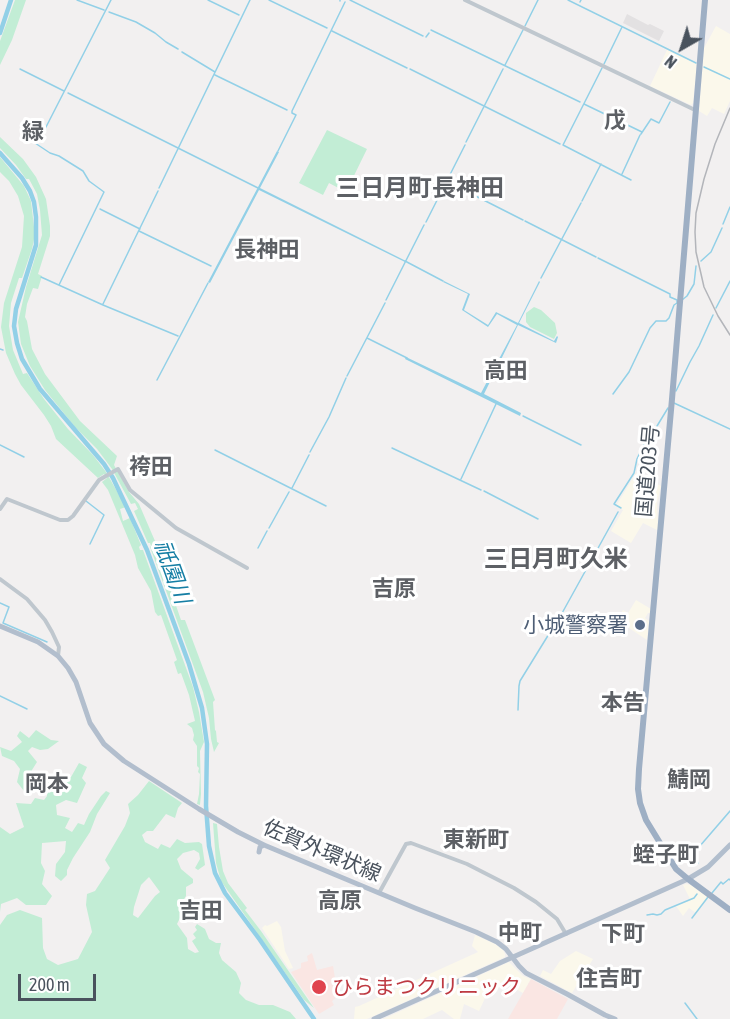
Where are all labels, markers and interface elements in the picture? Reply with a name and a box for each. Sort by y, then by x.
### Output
north arrow [652,18,712,78]
text: N [661,52,680,72]
district label: 戊 [604,108,626,134]
district label: 緑 [22,119,44,145]
district label: 三日月町長神田 [336,174,504,202]
district label: 長神田 [234,237,300,263]
district label: 高田 [484,358,528,384]
street label: 国道203号 [631,424,665,518]
district label: 袴田 [129,454,173,480]
water label: 祇園川 [148,536,196,608]
district label: 三日月町久米 [484,545,628,573]
district label: 吉原 [372,576,416,602]
place label: 小城警察署 [523,612,628,638]
marker: 小城警察署 [633,618,647,632]
district label: 本告 [601,690,645,716]
district label: 鯖岡 [667,767,711,793]
district label: 岡本 [25,771,69,797]
street label: 佐賀外環状線 [259,815,385,887]
district label: 東新町 [443,827,509,853]
district label: 蛭子町 [633,842,699,868]
district label: 高原 [318,888,362,914]
district label: 吉田 [179,898,223,924]
district label: 中町 [498,920,542,946]
district label: 下町 [601,921,645,947]
scale bar [21,962,99,1000]
district label: 住吉町 [576,966,642,992]
text: 200 m [29,974,70,995]
place label: ひらまつクリニック [332,974,521,1000]
marker: ひらまつクリニック [310,978,328,996]

